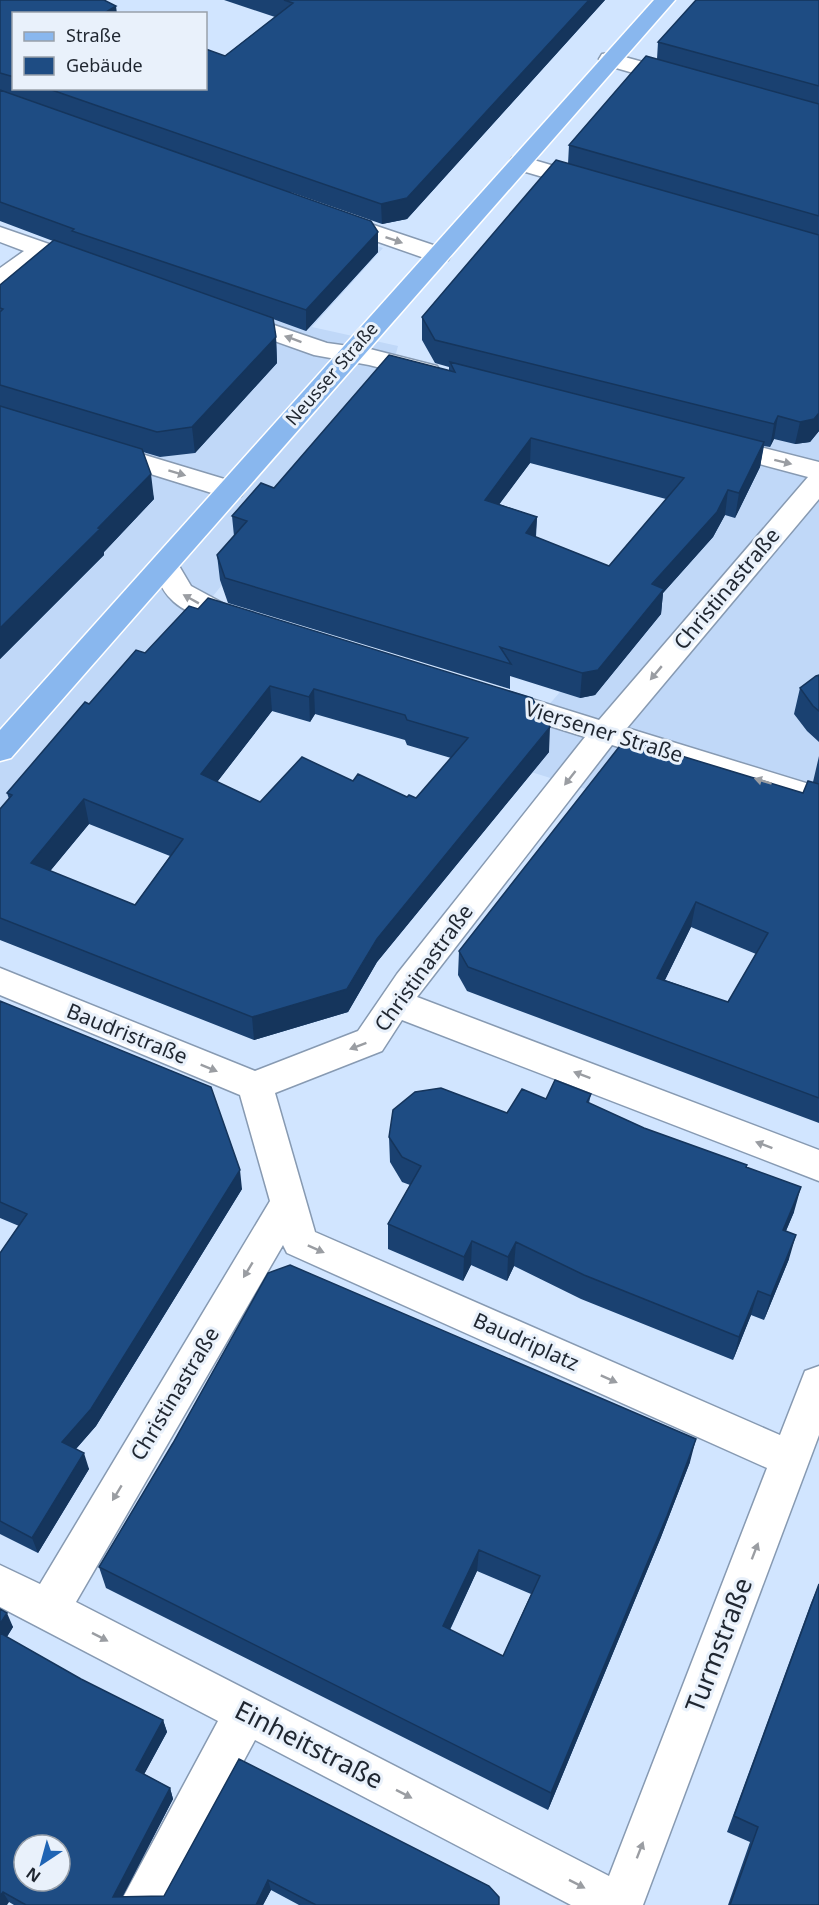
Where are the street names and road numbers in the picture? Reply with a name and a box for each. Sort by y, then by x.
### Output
street label: Neusser Straße [280,317,383,430]
street label: Christinastraße [667,522,785,655]
street label: Viersener Straße [522,694,687,768]
street label: Christinastraße [368,898,479,1037]
street label: Baudristraße [63,996,192,1070]
street label: Baudriplatz [469,1305,584,1377]
street label: Christinastraße [123,1322,225,1465]
street label: Turmstraße [676,1572,760,1717]
street label: Einheitstraße [229,1691,390,1797]

